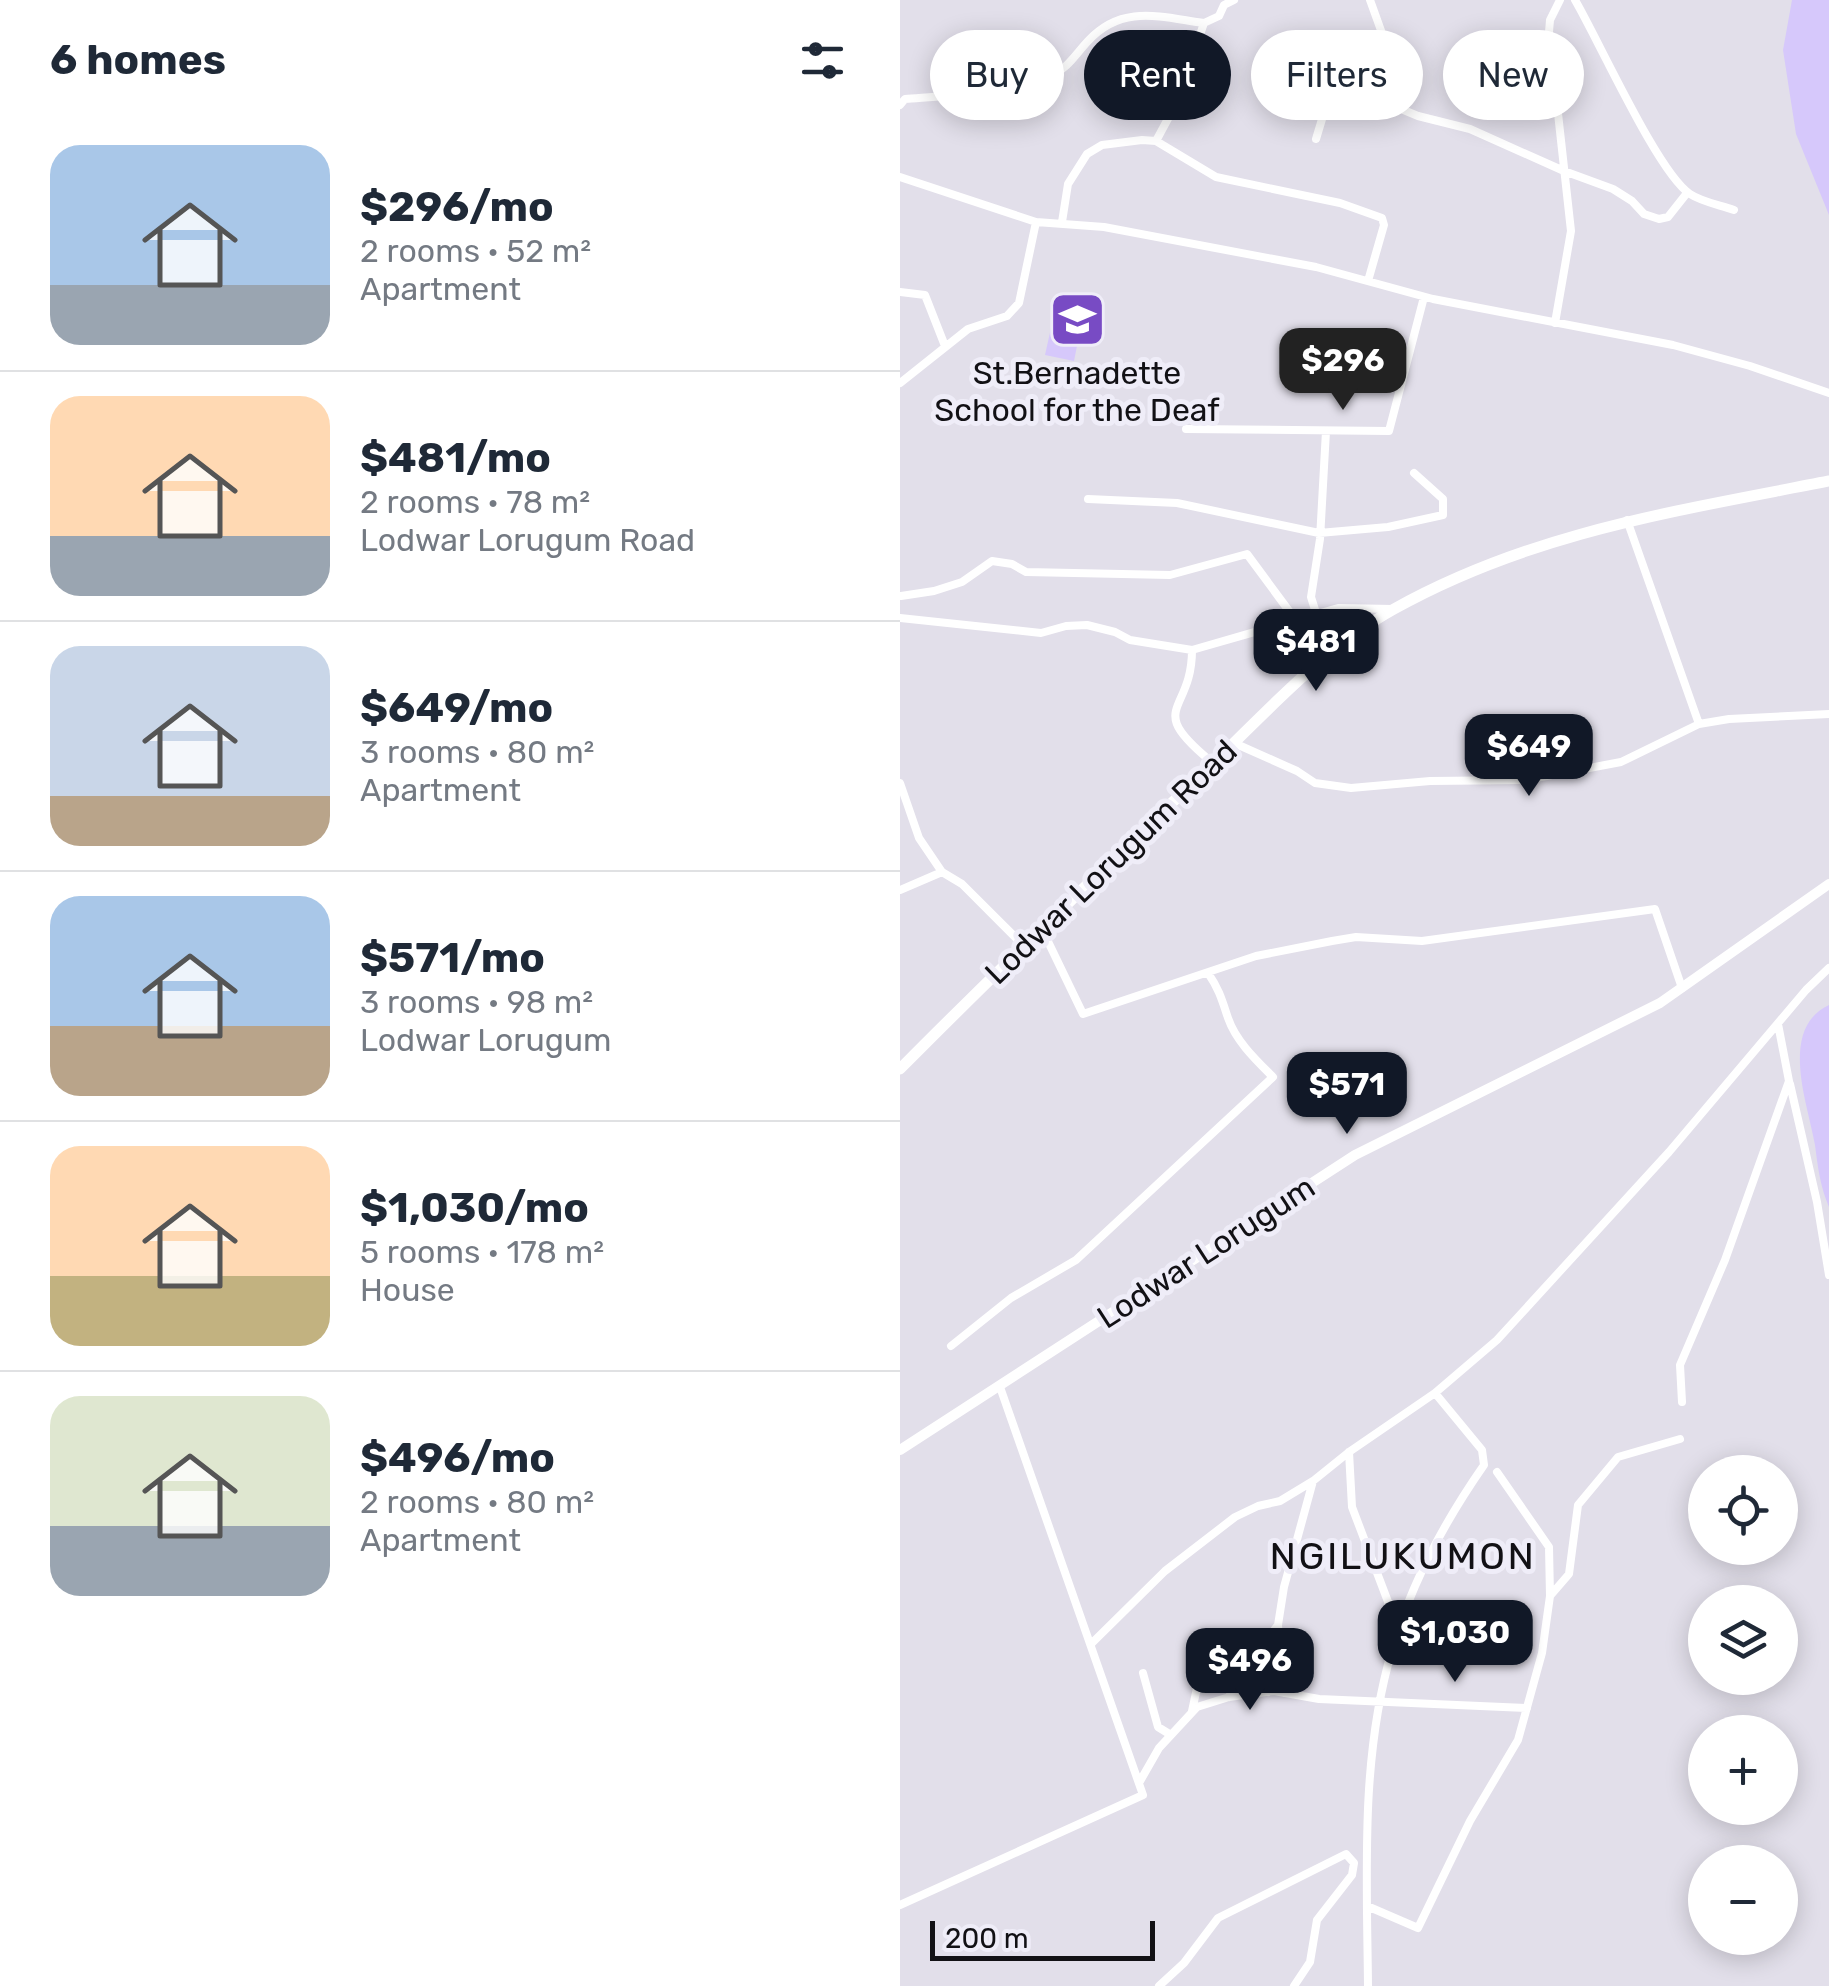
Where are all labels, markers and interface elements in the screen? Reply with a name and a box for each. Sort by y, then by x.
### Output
chip: Buy [930,30,1064,120]
chip: Rent [1084,30,1231,120]
chip: Filters [1251,30,1423,120]
chip: New [1443,30,1584,120]
icon: filters [795,33,850,88]
text: 6 homes [50,35,226,85]
text: $296/mo [360,182,554,232]
icon: home [130,185,250,305]
text: 2 rooms · 52 m² [360,232,591,270]
text: Apartment [360,270,521,308]
school or university icon: St.Bernadette School for the Deaf [1047,289,1107,349]
pin: $296 [1284,328,1402,413]
text: $296 [1301,341,1385,379]
place label: St.Bernadette School for the Deaf [934,354,1220,429]
text: $481/mo [360,433,551,483]
icon: home [130,436,250,556]
text: 2 rooms · 78 m² [360,483,590,521]
text: Lodwar Lorugum Road [360,521,695,559]
pin: $481 [1257,609,1375,694]
text: $481 [1276,622,1356,660]
text: $649/mo [360,683,553,733]
icon: home [130,686,250,806]
pin: $649 [1470,714,1588,799]
text: $649 [1487,727,1571,765]
street label: Lodwar Lorugum Road [977,732,1245,992]
text: 3 rooms · 80 m² [360,733,595,771]
text: Apartment [360,771,521,809]
text: $571/mo [360,933,545,983]
icon: home [130,936,250,1056]
text: 3 rooms · 98 m² [360,983,593,1021]
text: Lodwar Lorugum [360,1021,612,1059]
pin: $571 [1288,1052,1406,1137]
text: $571 [1309,1065,1385,1103]
street label: Lodwar Lorugum [1090,1168,1322,1336]
text: $1,030/mo [360,1183,589,1233]
icon: home [130,1186,250,1306]
text: 5 rooms · 178 m² [360,1233,604,1271]
text: House [360,1271,455,1309]
text: $496/mo [360,1433,555,1483]
icon: home [130,1436,250,1556]
map controls [1688,1455,1798,1955]
button: locate [1688,1455,1798,1565]
text: 2 rooms · 80 m² [360,1483,594,1521]
text: Apartment [360,1521,521,1559]
district label: NGILUKUMON [1270,1533,1536,1579]
button: layers [1688,1585,1798,1695]
pin: $1,030 [1374,1600,1536,1685]
text: $1,030 [1400,1613,1510,1651]
pin: $496 [1191,1628,1309,1713]
text: $496 [1208,1641,1292,1679]
button: + [1688,1715,1798,1825]
button: − [1688,1845,1798,1955]
scale bar [930,1916,1155,1960]
text: 200 m [945,1922,1029,1955]

